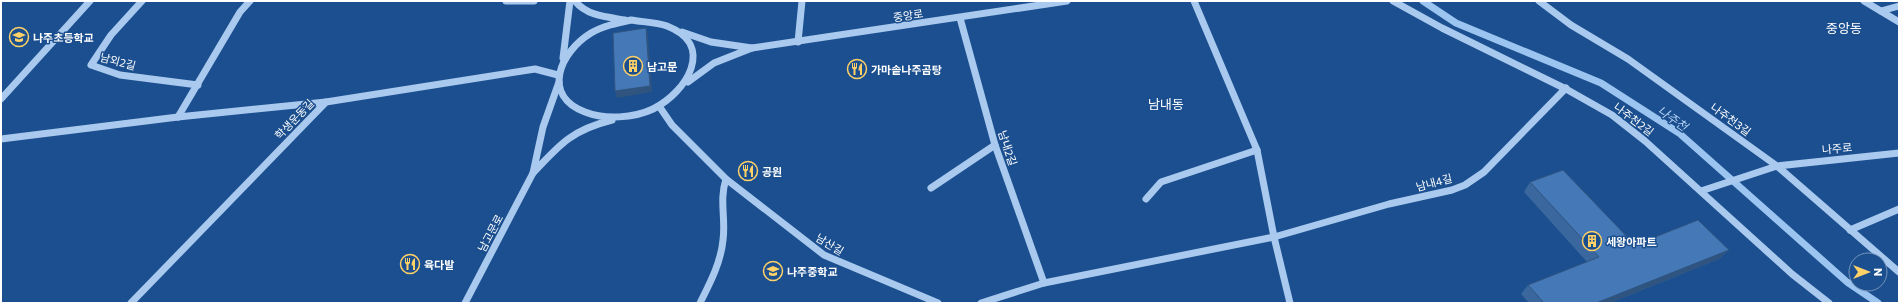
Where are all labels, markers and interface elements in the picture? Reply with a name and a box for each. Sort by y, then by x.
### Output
street label: 중앙로 [892,6,924,24]
district label: 중앙동 [1826,20,1862,36]
school or university icon: 나주초등학교 [8,26,30,48]
place label: 나주초등학교 [33,31,94,44]
street label: 남외2길 [99,50,137,72]
building icon: 남고문 [622,55,644,77]
restaurant icon: 가마솥나주곰탕 [846,58,868,80]
place label: 남고문 [647,60,677,73]
place label: 가마솥나주곰탕 [871,63,942,76]
street label: 학생운동길 [272,96,316,142]
district label: 남내동 [1148,96,1184,112]
street label: 나주천2길 [1611,100,1657,138]
street label: 나주천3길 [1708,100,1754,138]
water label: 나주천 [1655,103,1692,134]
street label: 남내2길 [996,129,1020,167]
street label: 나주로 [1821,140,1853,156]
restaurant icon: 공원 [737,160,759,182]
place label: 공원 [762,165,782,178]
street label: 남내4길 [1414,171,1454,193]
street label: 남고문로 [475,212,505,254]
building icon: 세왕아파트 [1581,230,1603,252]
street label: 남산길 [814,231,846,257]
place label: 세왕아파트 [1606,235,1657,248]
north arrow [1848,252,1888,292]
restaurant icon: 육다발 [399,253,421,275]
place label: 육다발 [424,258,454,271]
school or university icon: 나주중학교 [762,260,784,282]
place label: 나주중학교 [787,265,838,278]
text: N [1872,268,1885,276]

